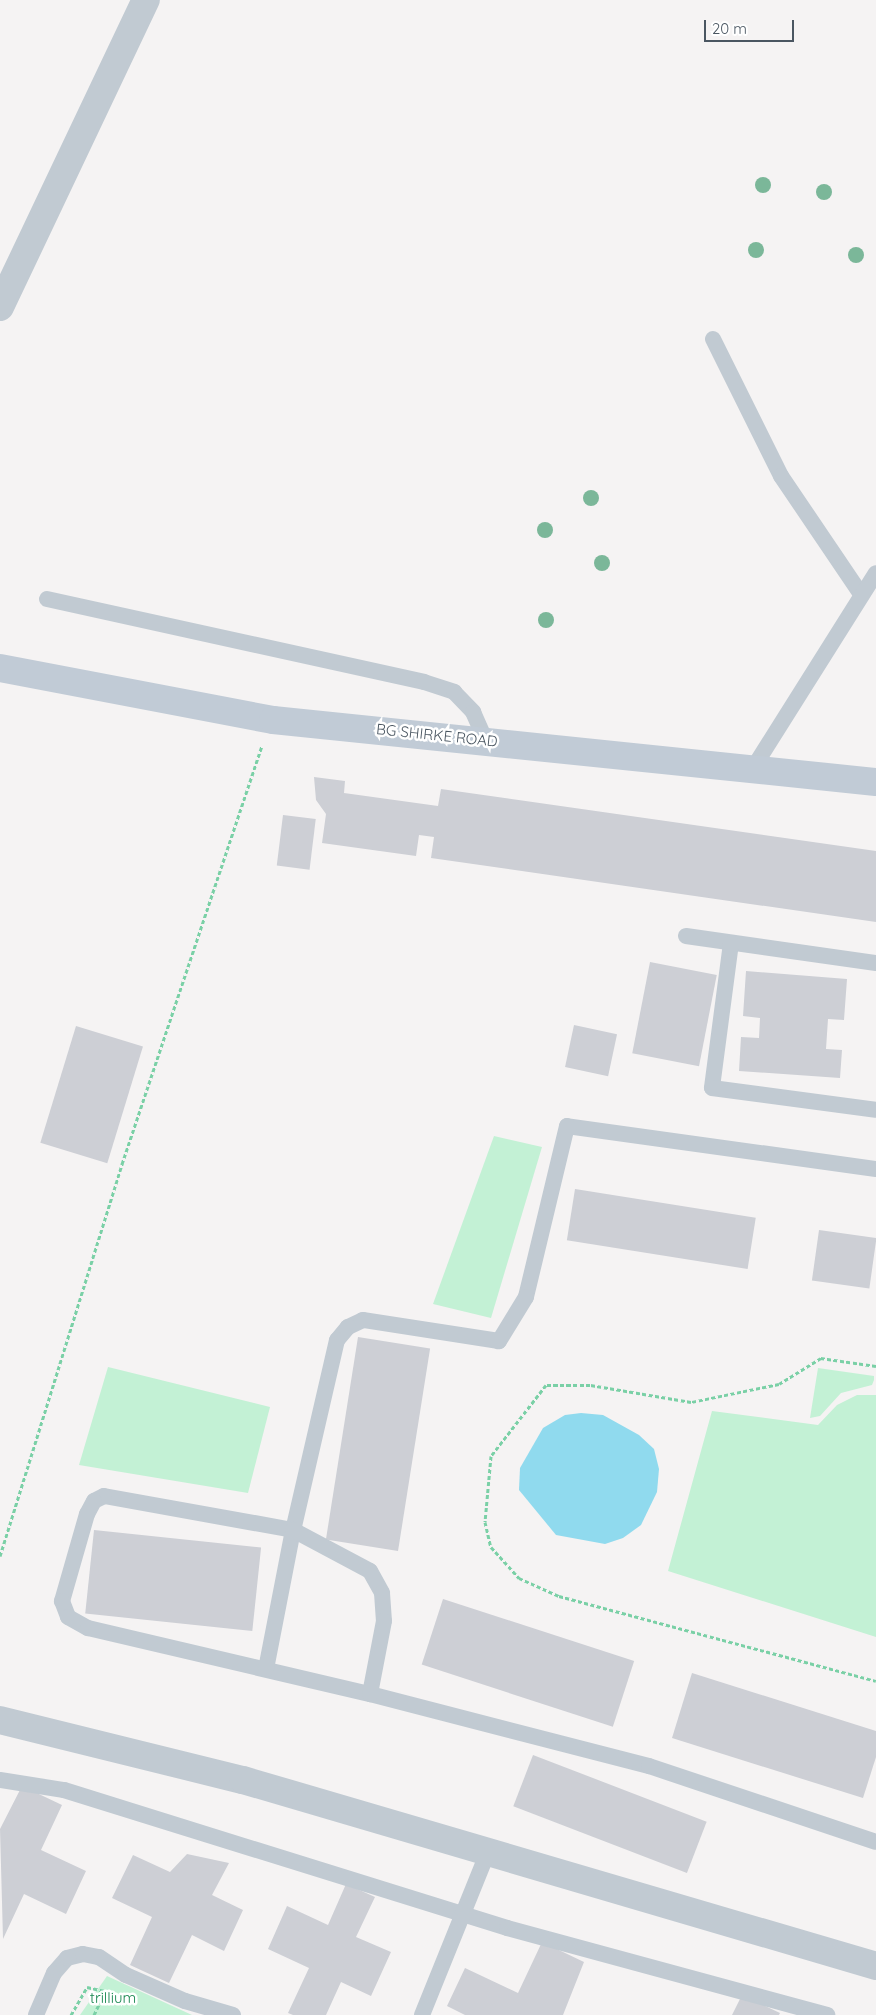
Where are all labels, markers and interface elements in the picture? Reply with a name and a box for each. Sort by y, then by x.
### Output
scale bar [706,10,796,42]
text: 20 m [712,19,747,38]
street label: BG SHIRKE ROAD [375,720,499,750]
park label: trillium [90,1989,136,2007]

